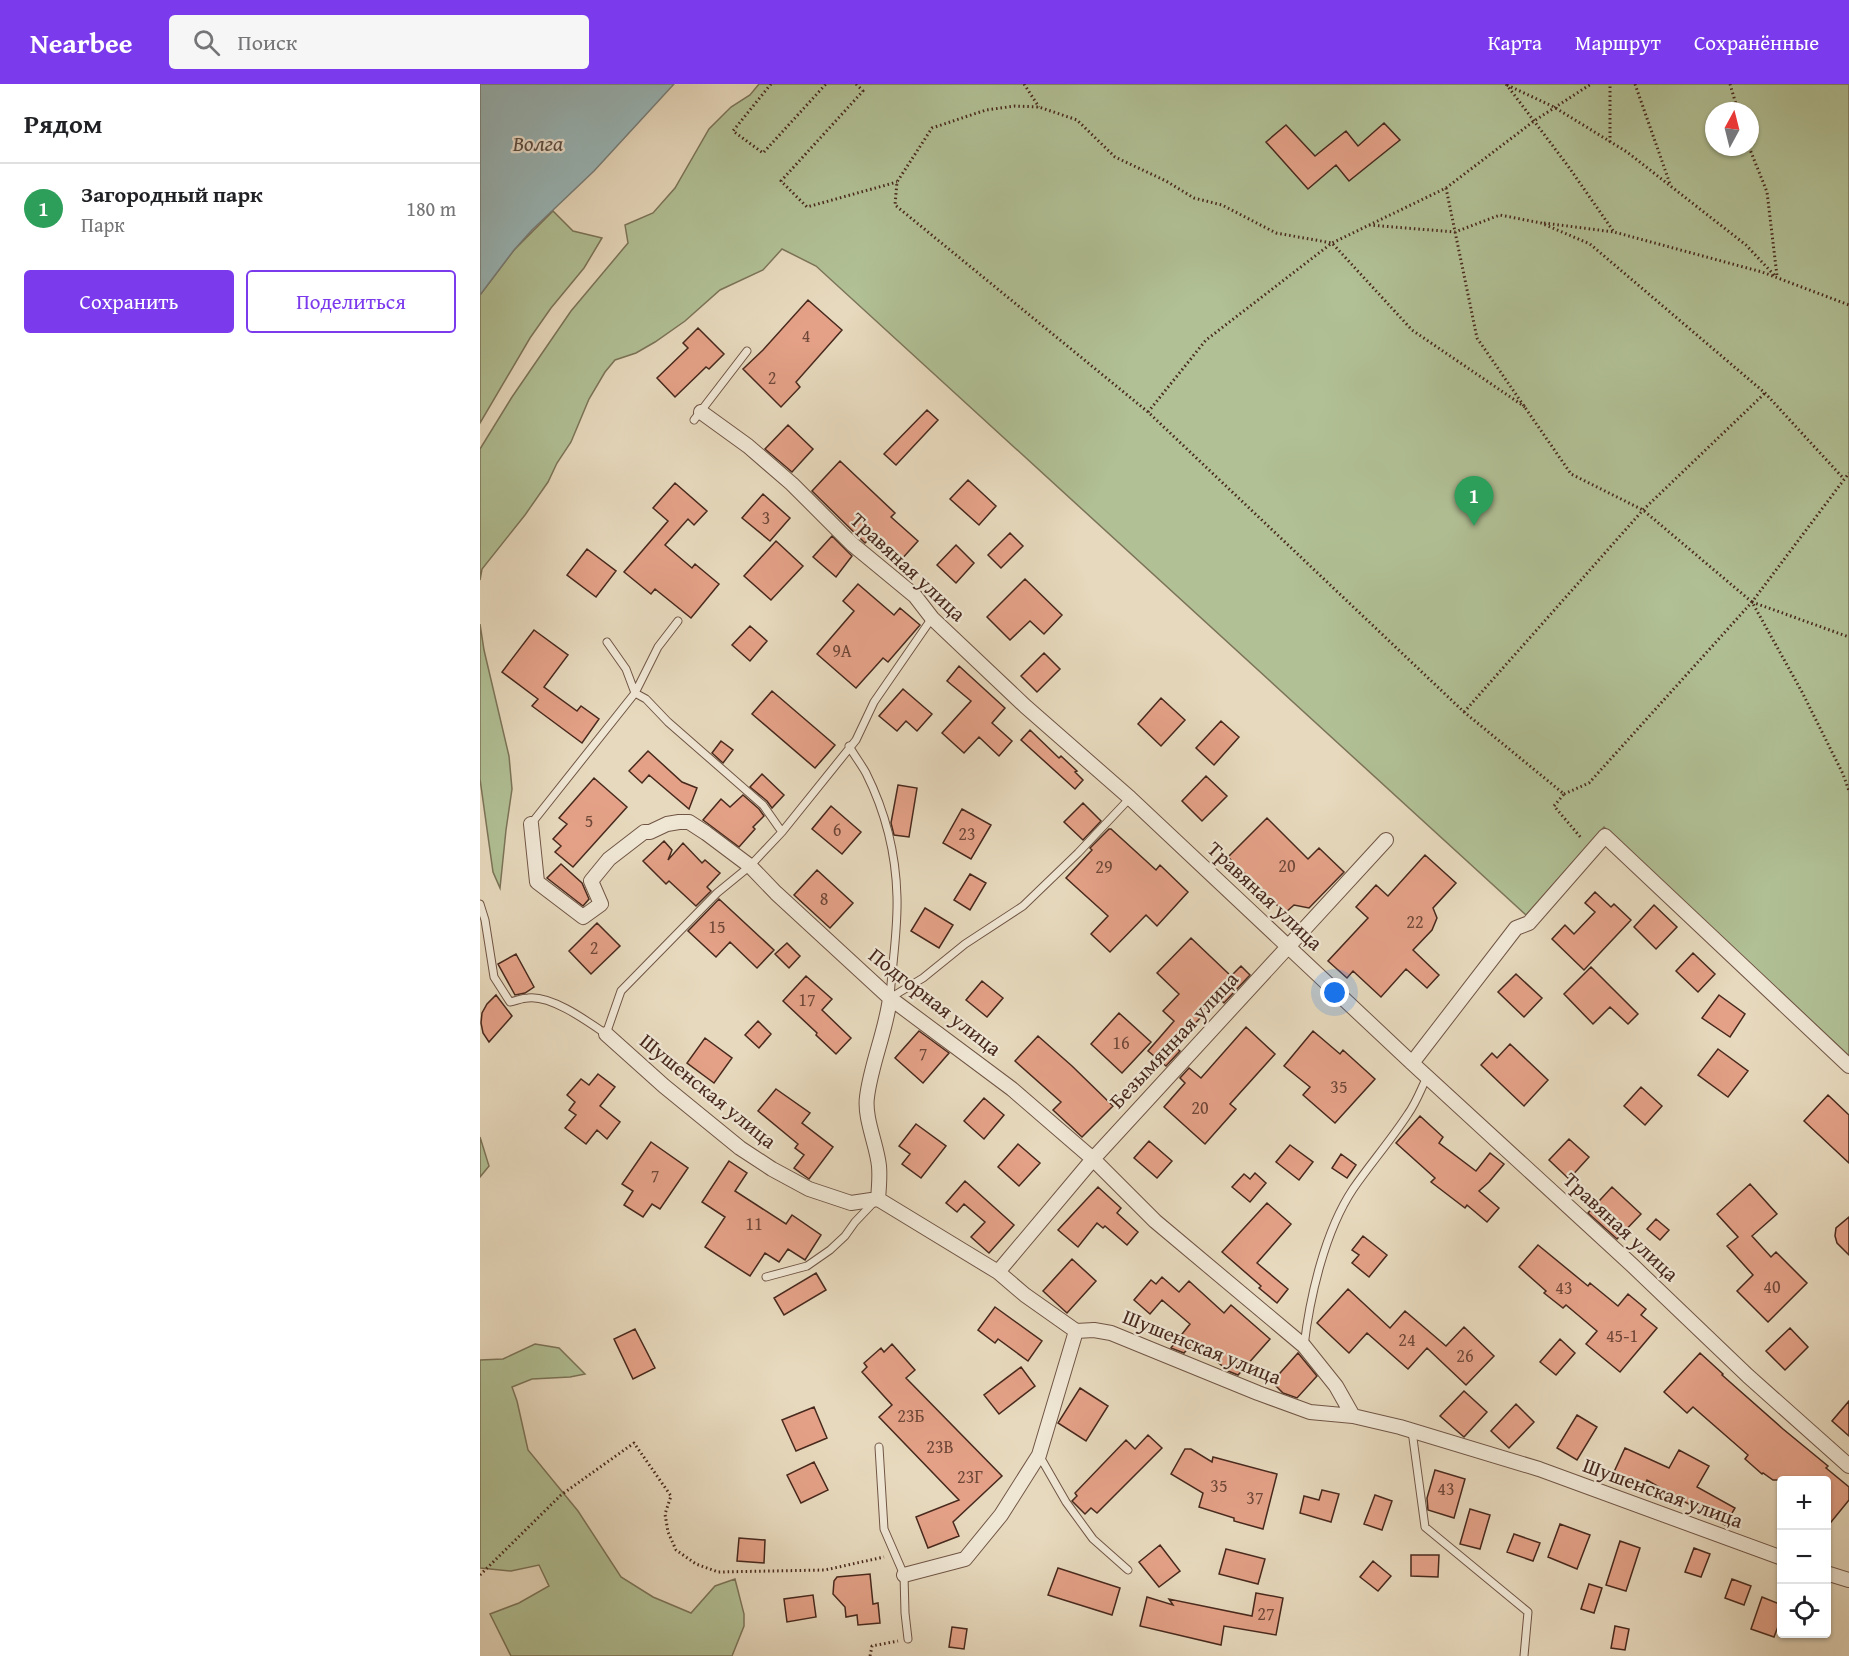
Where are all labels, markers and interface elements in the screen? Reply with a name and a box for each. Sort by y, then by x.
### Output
search box [169,15,589,69]
text: Nearbee [30,22,133,63]
icon: search [190,26,223,59]
text: Поиск [238,26,297,58]
text: Карта [1488,27,1542,58]
text: Маршрут [1575,27,1661,58]
text: Сохранённые [1694,27,1819,58]
north arrow [1705,102,1759,156]
text: Рядом [24,104,102,143]
water label: Волга [512,127,563,159]
text: Загородный парк [81,178,263,210]
text: 1 [38,194,49,223]
text: 180 m [406,194,456,223]
text: Парк [81,210,125,239]
button: Сохранить [24,270,234,333]
button: Поделиться [246,270,456,333]
house number: 4 [802,322,810,349]
house number: 2 [768,364,776,391]
pin: 1 [1454,476,1494,526]
house number: 3 [762,504,770,531]
street label: Травяная улица [844,505,973,628]
house number: 9А [832,637,852,664]
house number: 5 [585,807,593,834]
house number: 6 [833,816,841,843]
house number: 23 [958,820,976,847]
street label: Травяная улица [1201,834,1330,957]
house number: 20 [1278,852,1296,879]
house number: 29 [1095,853,1113,880]
house number: 8 [820,885,828,912]
house number: 22 [1406,908,1424,935]
house number: 15 [708,913,726,940]
house number: 2 [590,934,598,961]
street label: Подгорная улица [862,940,1008,1063]
street label: Безымянная улица [1102,964,1246,1115]
your location [1320,978,1349,1007]
house number: 17 [798,986,816,1013]
street label: Шушенская улица [633,1026,784,1156]
house number: 16 [1112,1029,1130,1056]
house number: 7 [919,1040,927,1067]
house number: 35 [1330,1073,1348,1100]
house number: 20 [1191,1094,1209,1121]
house number: 7 [651,1162,659,1189]
street label: Травяная улица [1557,1165,1686,1288]
house number: 11 [745,1210,763,1237]
house number: 40 [1763,1273,1781,1300]
house number: 43 [1555,1274,1573,1301]
street label: Шушенская улица [1118,1301,1286,1392]
house number: 45-1 [1606,1322,1638,1349]
house number: 24 [1398,1326,1416,1353]
house number: 26 [1456,1342,1474,1369]
house number: 23Б [897,1402,925,1429]
house number: 23В [926,1433,954,1460]
street label: Шушенская улица [1579,1449,1748,1536]
house number: 23Г [957,1463,983,1490]
house number: 35 [1210,1472,1228,1499]
house number: 43 [1437,1475,1455,1502]
map controls [1777,1476,1831,1638]
button: + [1777,1476,1831,1530]
house number: 37 [1246,1484,1264,1511]
button: − [1777,1530,1831,1584]
button: locate [1777,1584,1831,1638]
house number: 27 [1257,1600,1275,1627]

